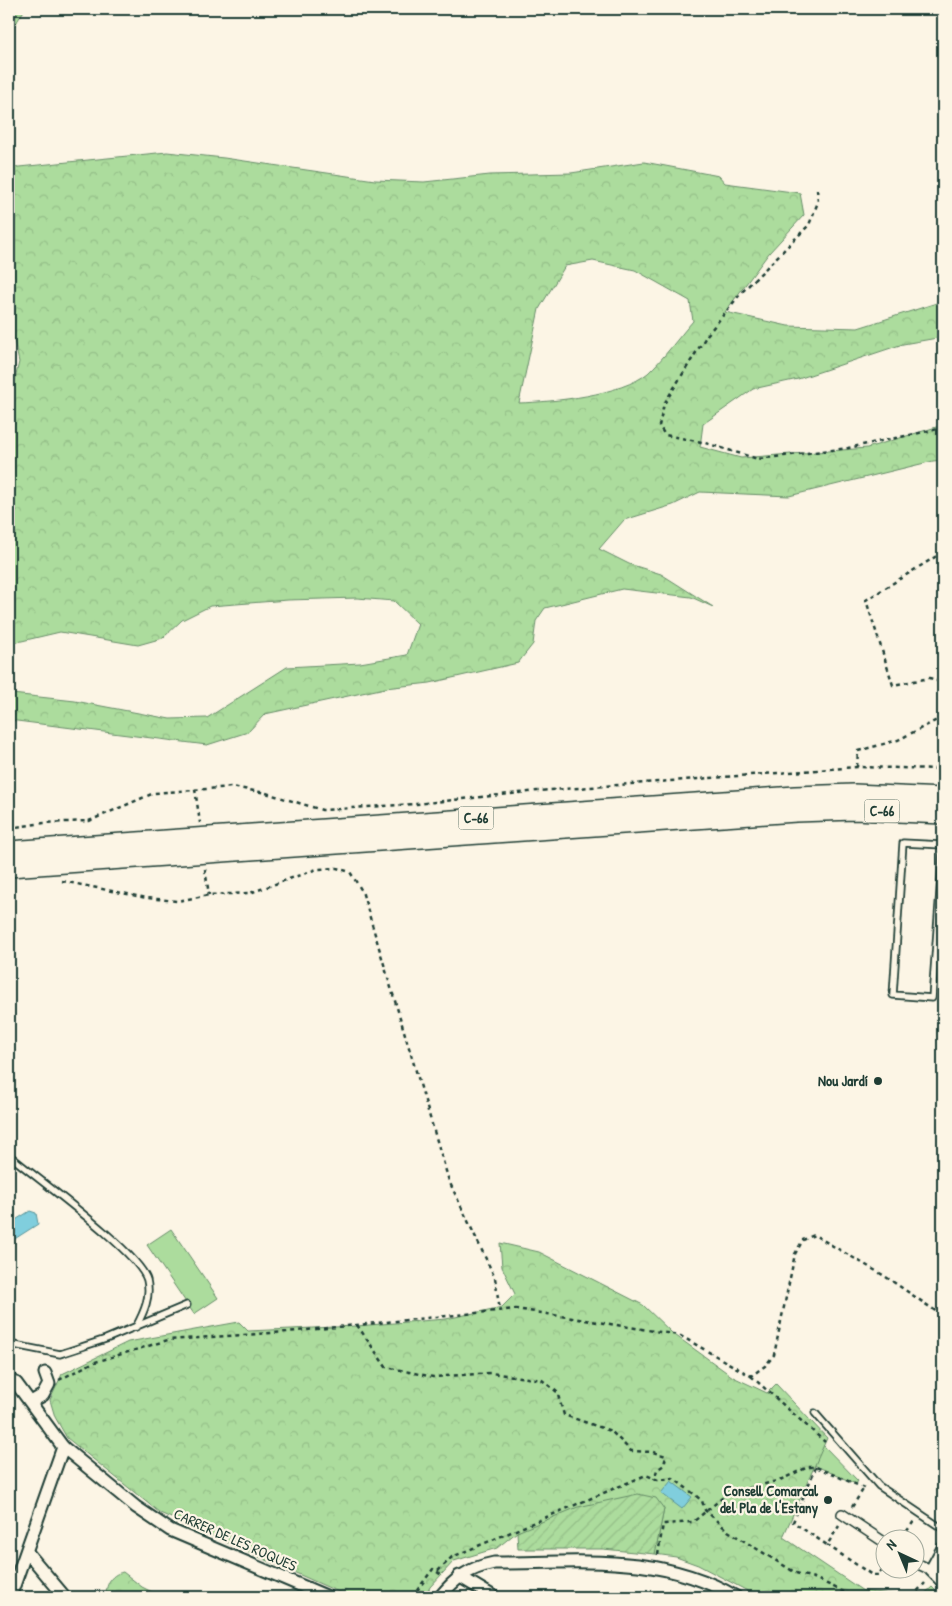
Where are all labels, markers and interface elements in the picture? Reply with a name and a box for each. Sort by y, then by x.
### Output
road number: C-66 [864,799,900,822]
road number: C-66 [458,806,494,830]
place label: Nou Jardí [818,1070,868,1091]
marker: Nou Jardí [872,1075,884,1087]
place label: Consell Comarcal del Pla de l'Estany [720,1480,819,1519]
marker: Consell Comarcal del Pla de l'Estany [822,1494,834,1506]
street label: CARRER DE LES ROQUES [170,1503,300,1576]
north arrow [874,1528,924,1578]
text: N [881,1534,900,1554]

